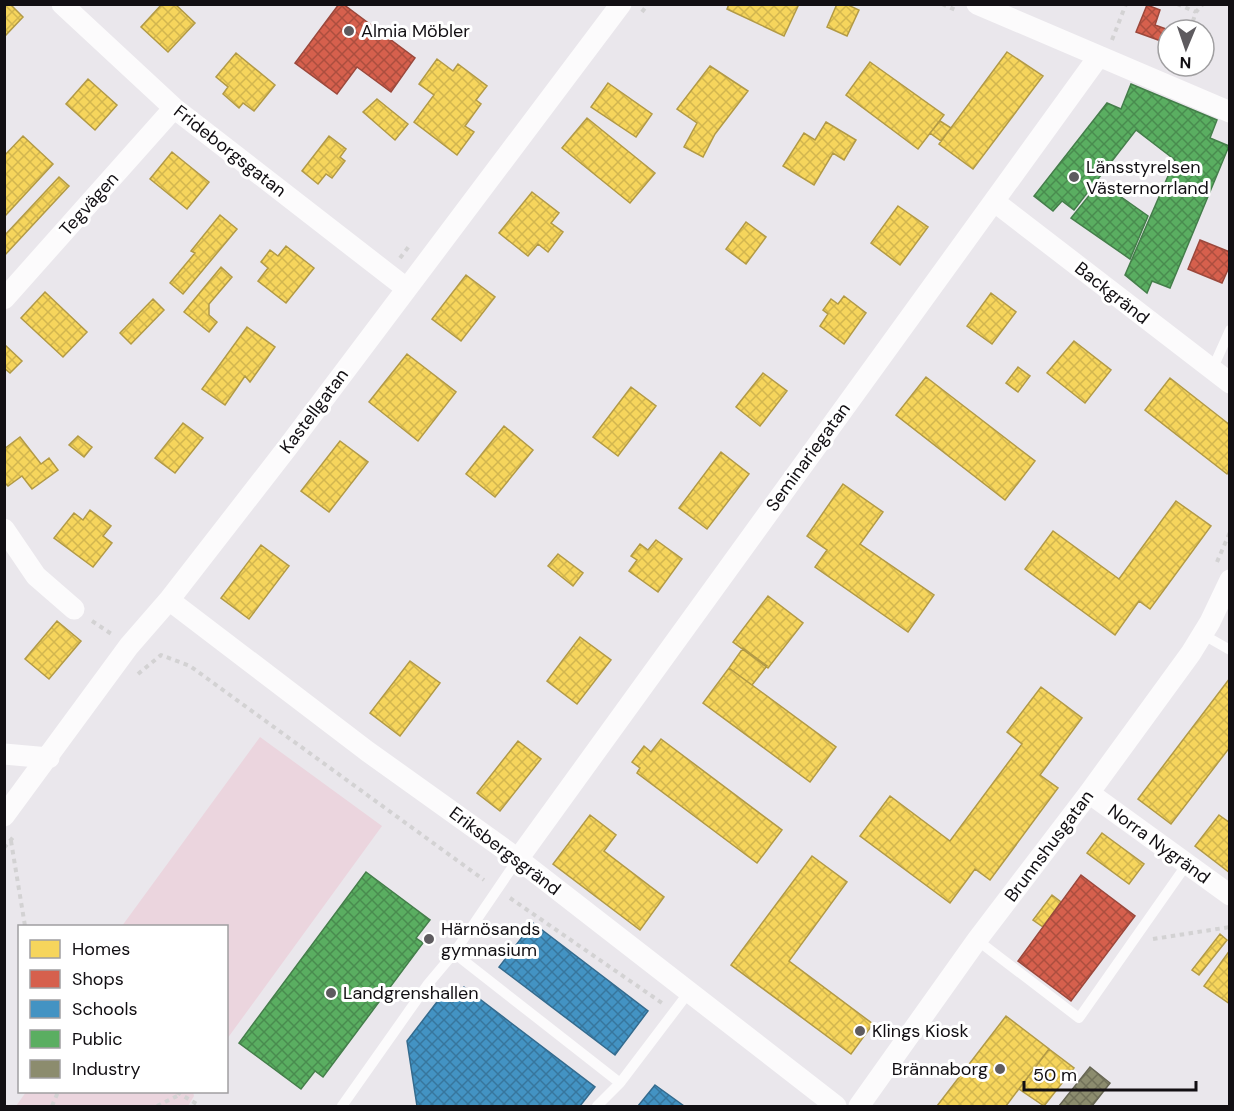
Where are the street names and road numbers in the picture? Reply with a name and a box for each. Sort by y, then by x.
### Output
street label: Frideborgsgatan [169,100,291,202]
street label: Tegvägen [54,167,124,241]
street label: Backgränd [1070,256,1154,330]
street label: Kastellgatan [274,364,354,458]
street label: Seminariegatan [760,398,856,516]
street label: Brunnshusgatan [999,785,1099,907]
street label: Norra Nygränd [1103,799,1215,889]
street label: Eriksbergsgränd [444,801,566,901]

